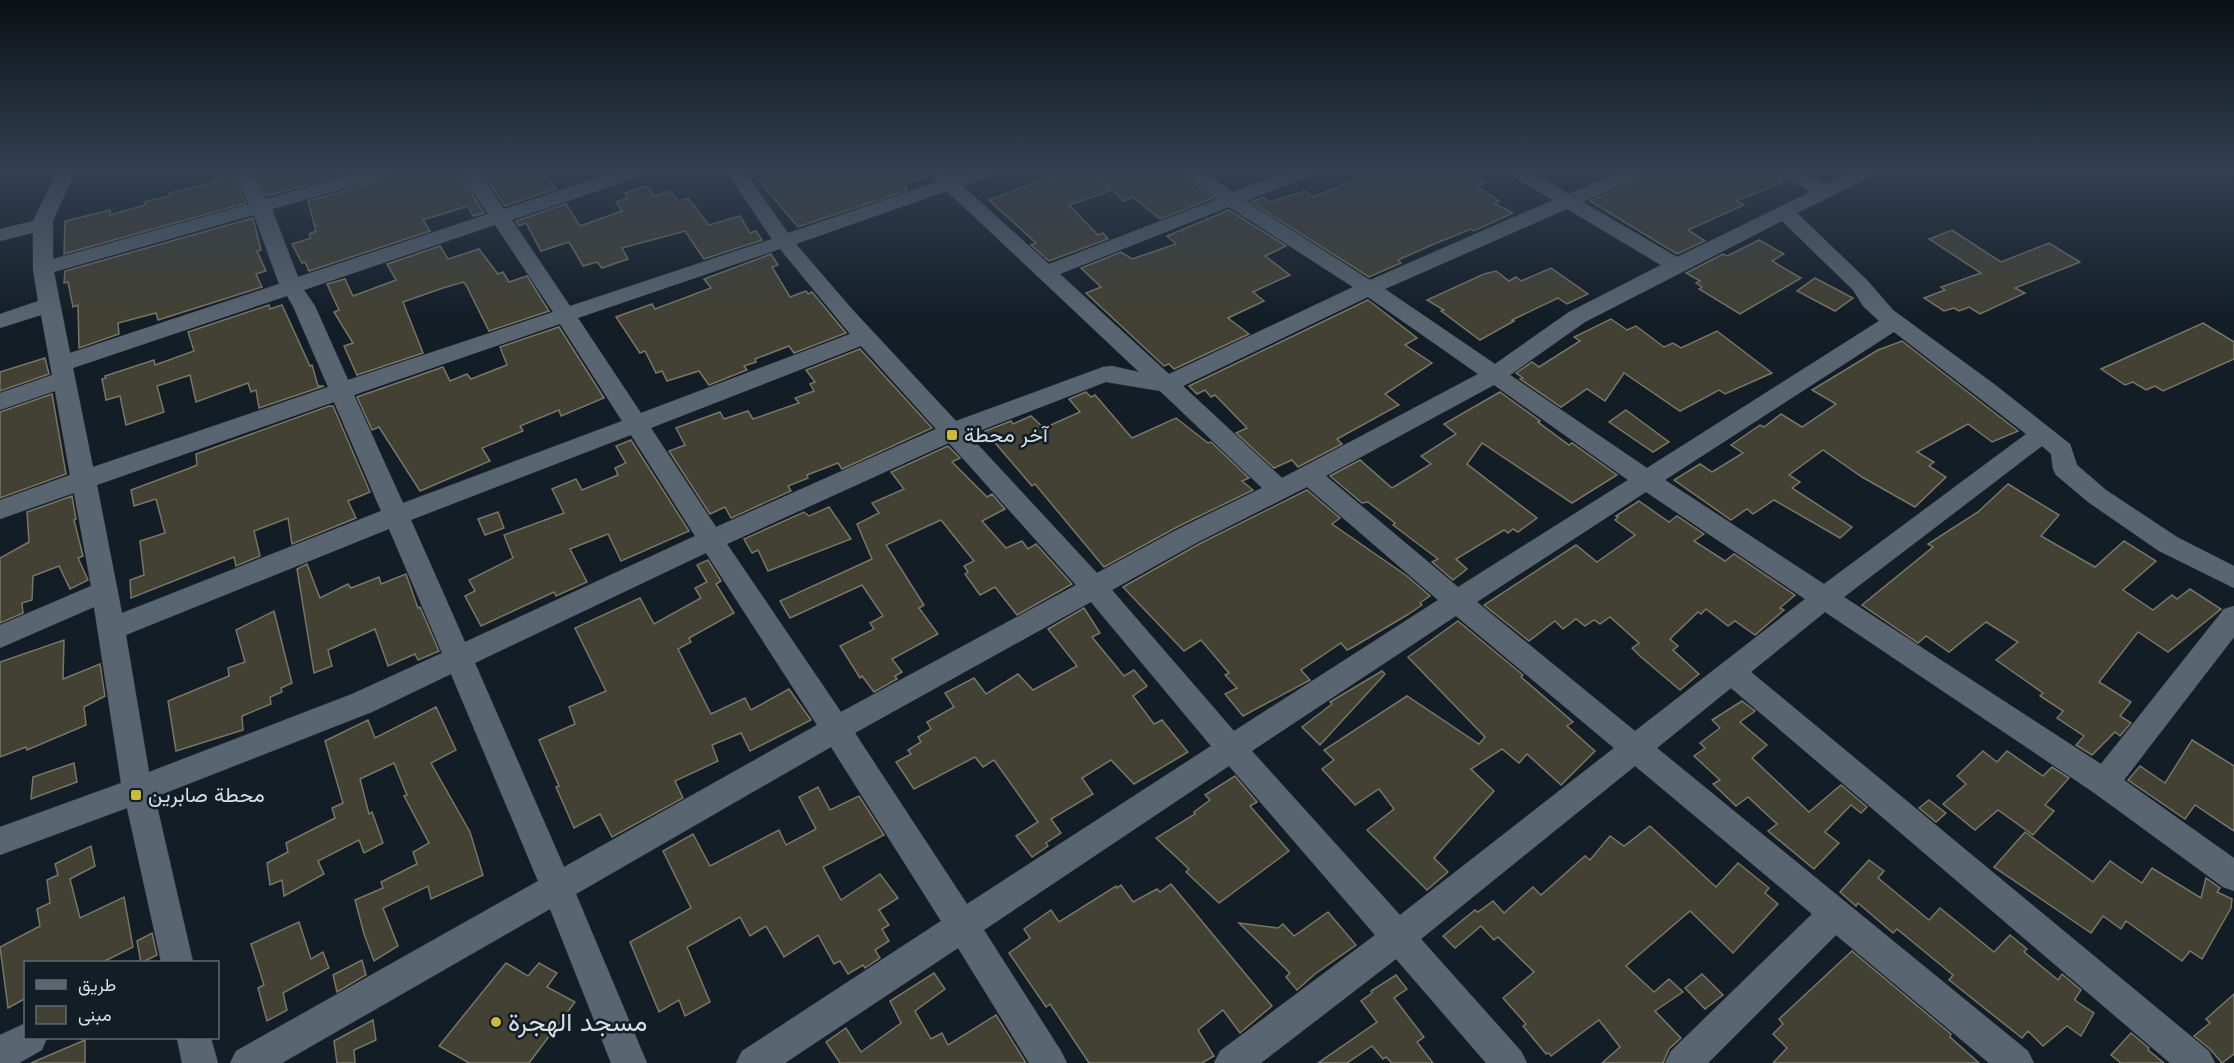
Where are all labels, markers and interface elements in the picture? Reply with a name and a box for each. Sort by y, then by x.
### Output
place label: آخر محطة [964,420,1050,450]
marker: آخر محطة [945,428,959,442]
place label: محطة صابرين [148,780,265,810]
marker: محطة صابرين [129,788,143,802]
legend [24,961,219,1039]
text: طريق [78,972,116,998]
text: مبنى [78,1002,112,1028]
place label: مسجد الهجرة [508,1003,647,1041]
marker: مسجد الهجرة [489,1015,503,1029]

